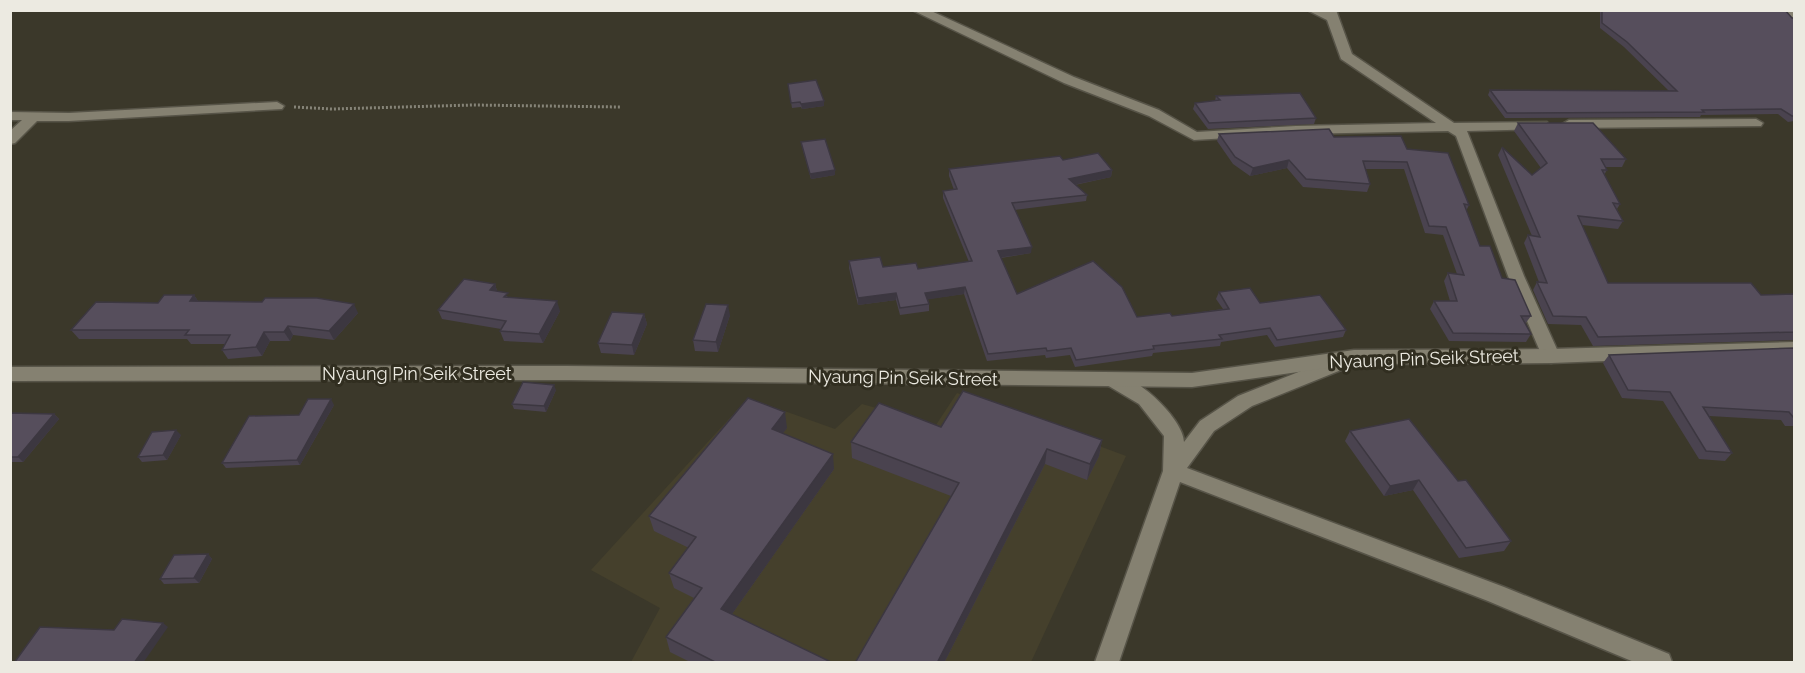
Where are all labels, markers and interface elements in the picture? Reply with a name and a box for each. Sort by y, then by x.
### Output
street label: Nyaung Pin Seik Street [1329,345,1519,372]
street label: Nyaung Pin Seik Street [322,363,512,384]
street label: Nyaung Pin Seik Street [808,365,998,390]

